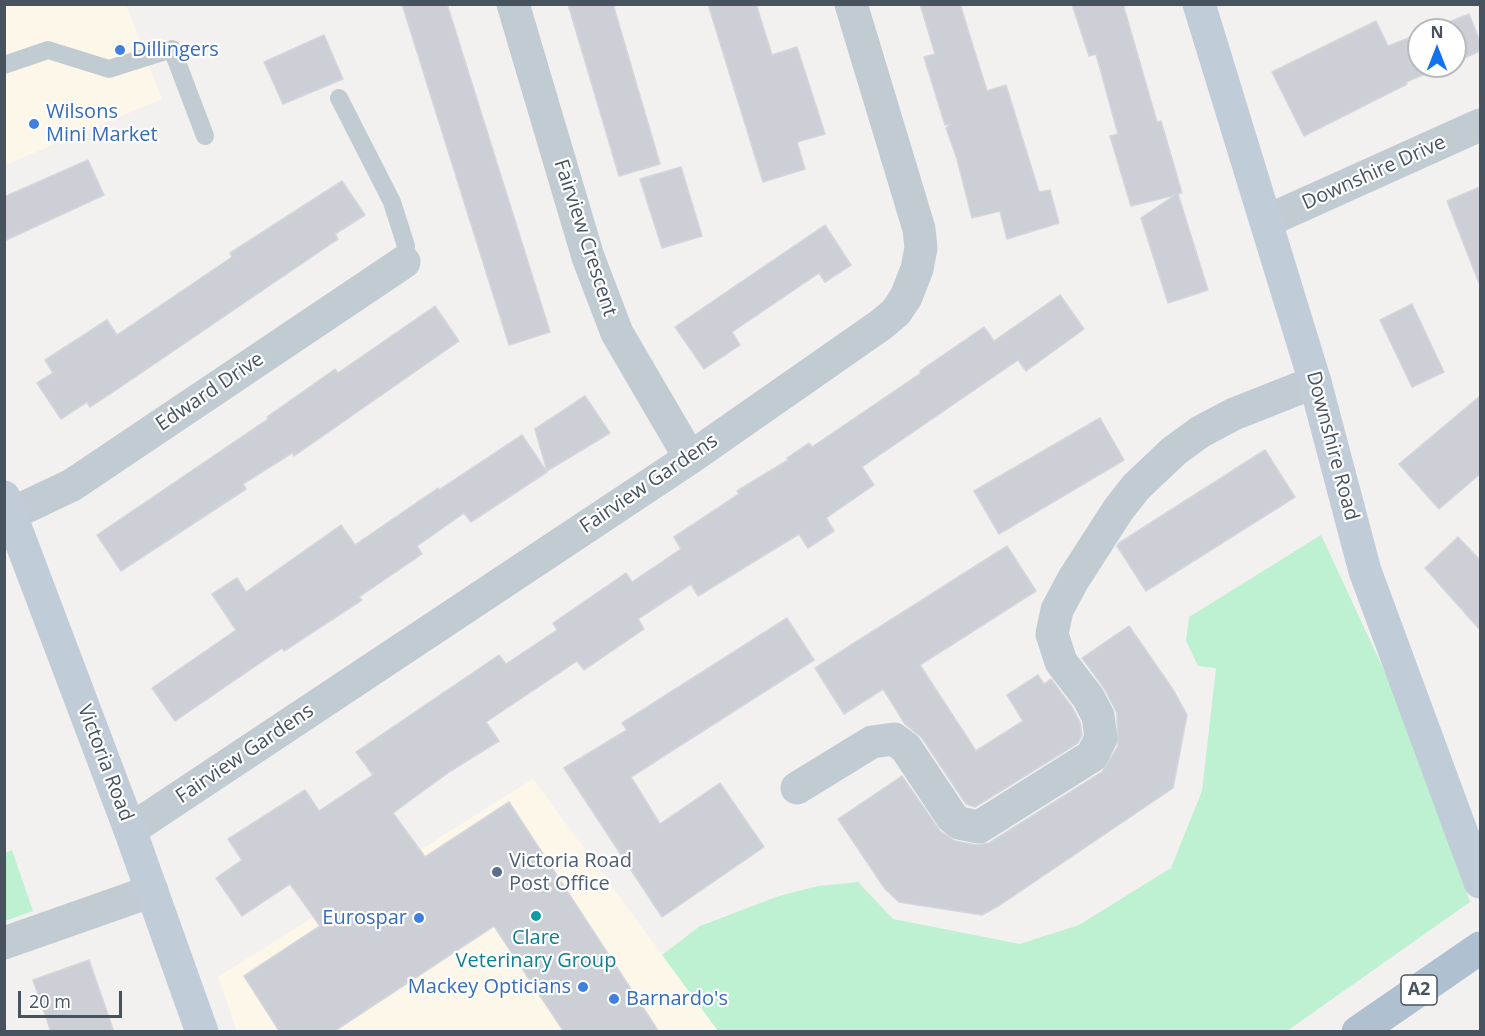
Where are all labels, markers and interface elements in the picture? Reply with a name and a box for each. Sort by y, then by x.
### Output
north arrow [1407,18,1467,78]
text: N [1430,21,1444,43]
place label: Dillingers [132,38,219,62]
marker: Dillingers [113,43,127,57]
place label: Wilsons Mini Market [46,100,158,147]
marker: Wilsons Mini Market [27,117,41,131]
street label: Downshire Drive [1298,131,1450,215]
street label: Fairview Crescent [548,157,622,319]
street label: Edward Drive [152,347,268,437]
street label: Downshire Road [1301,369,1363,523]
street label: Fairview Gardens [576,429,722,539]
street label: Fairview Gardens [172,699,318,809]
street label: Victoria Road [72,701,138,825]
place label: Victoria Road Post Office [509,849,632,896]
marker: Victoria Road Post Office [490,865,504,879]
place label: Eurospar [322,906,407,930]
marker: Clare Veterinary Group [529,909,543,923]
marker: Eurospar [412,911,426,925]
place label: Clare Veterinary Group [456,926,616,973]
place label: Mackey Opticians [408,975,571,999]
road number: A2 [1401,975,1437,1005]
scale bar [21,979,124,1017]
marker: Mackey Opticians [576,980,590,994]
place label: Barnardo's [626,987,728,1011]
text: 20 m [29,989,71,1013]
marker: Barnardo's [607,992,621,1006]

